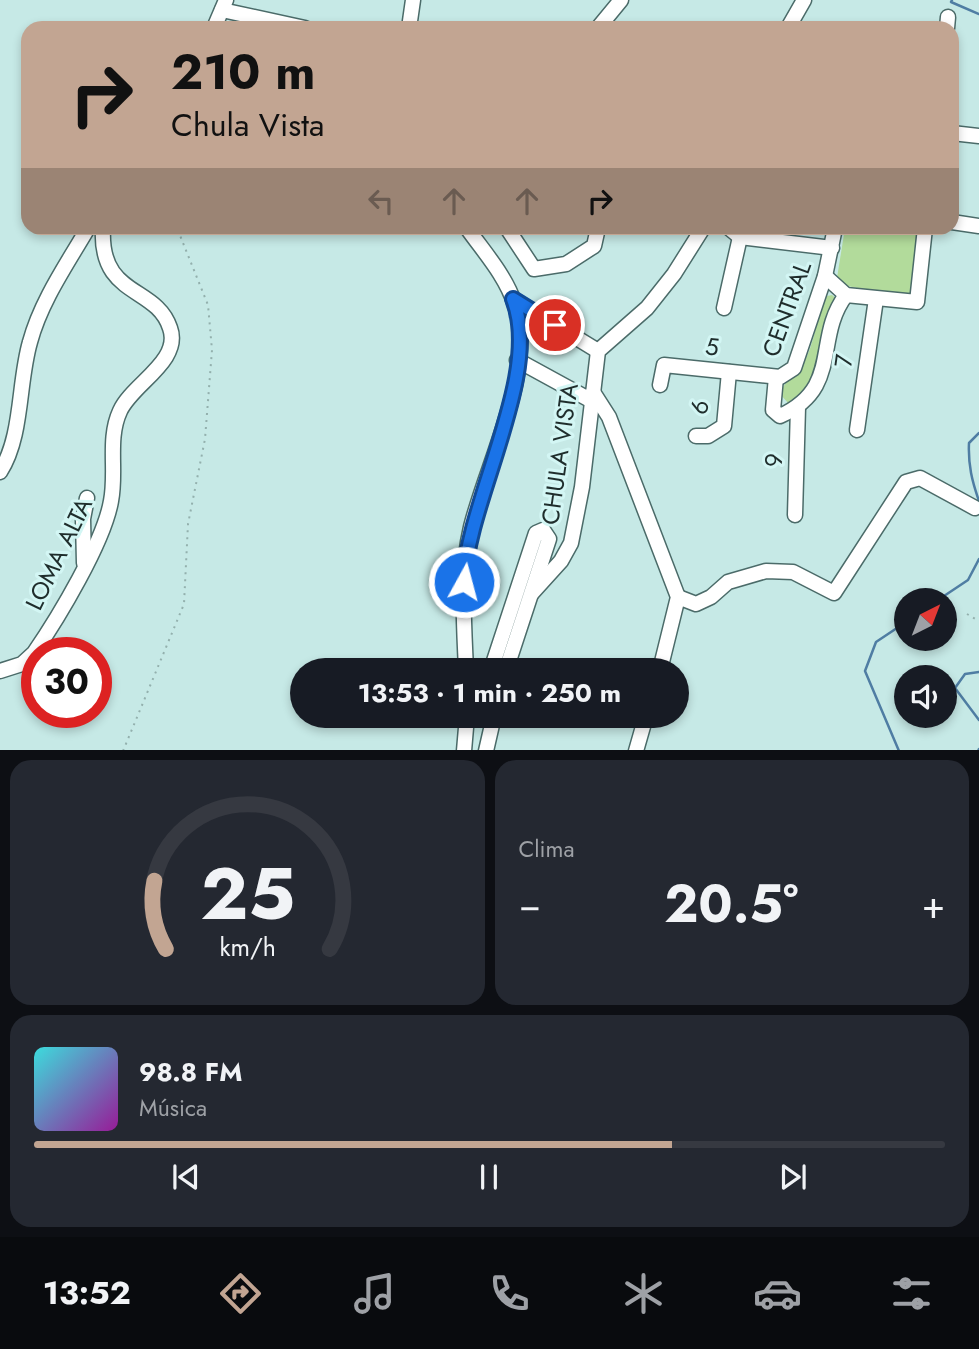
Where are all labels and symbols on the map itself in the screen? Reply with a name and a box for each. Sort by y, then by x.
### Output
street label: CENTRAL [753,256,820,362]
pin [525,295,585,355]
street label: 5 [703,328,721,365]
street label: 7 [825,352,862,370]
street label: CHULA VISTA [532,381,587,527]
street label: 6 [681,396,718,418]
street label: 9 [756,452,791,468]
street label: LOMA ALTA [16,492,101,616]
position arrow [427,545,501,619]
north arrow [894,588,957,651]
speed limit sign: 30 [21,637,112,728]

